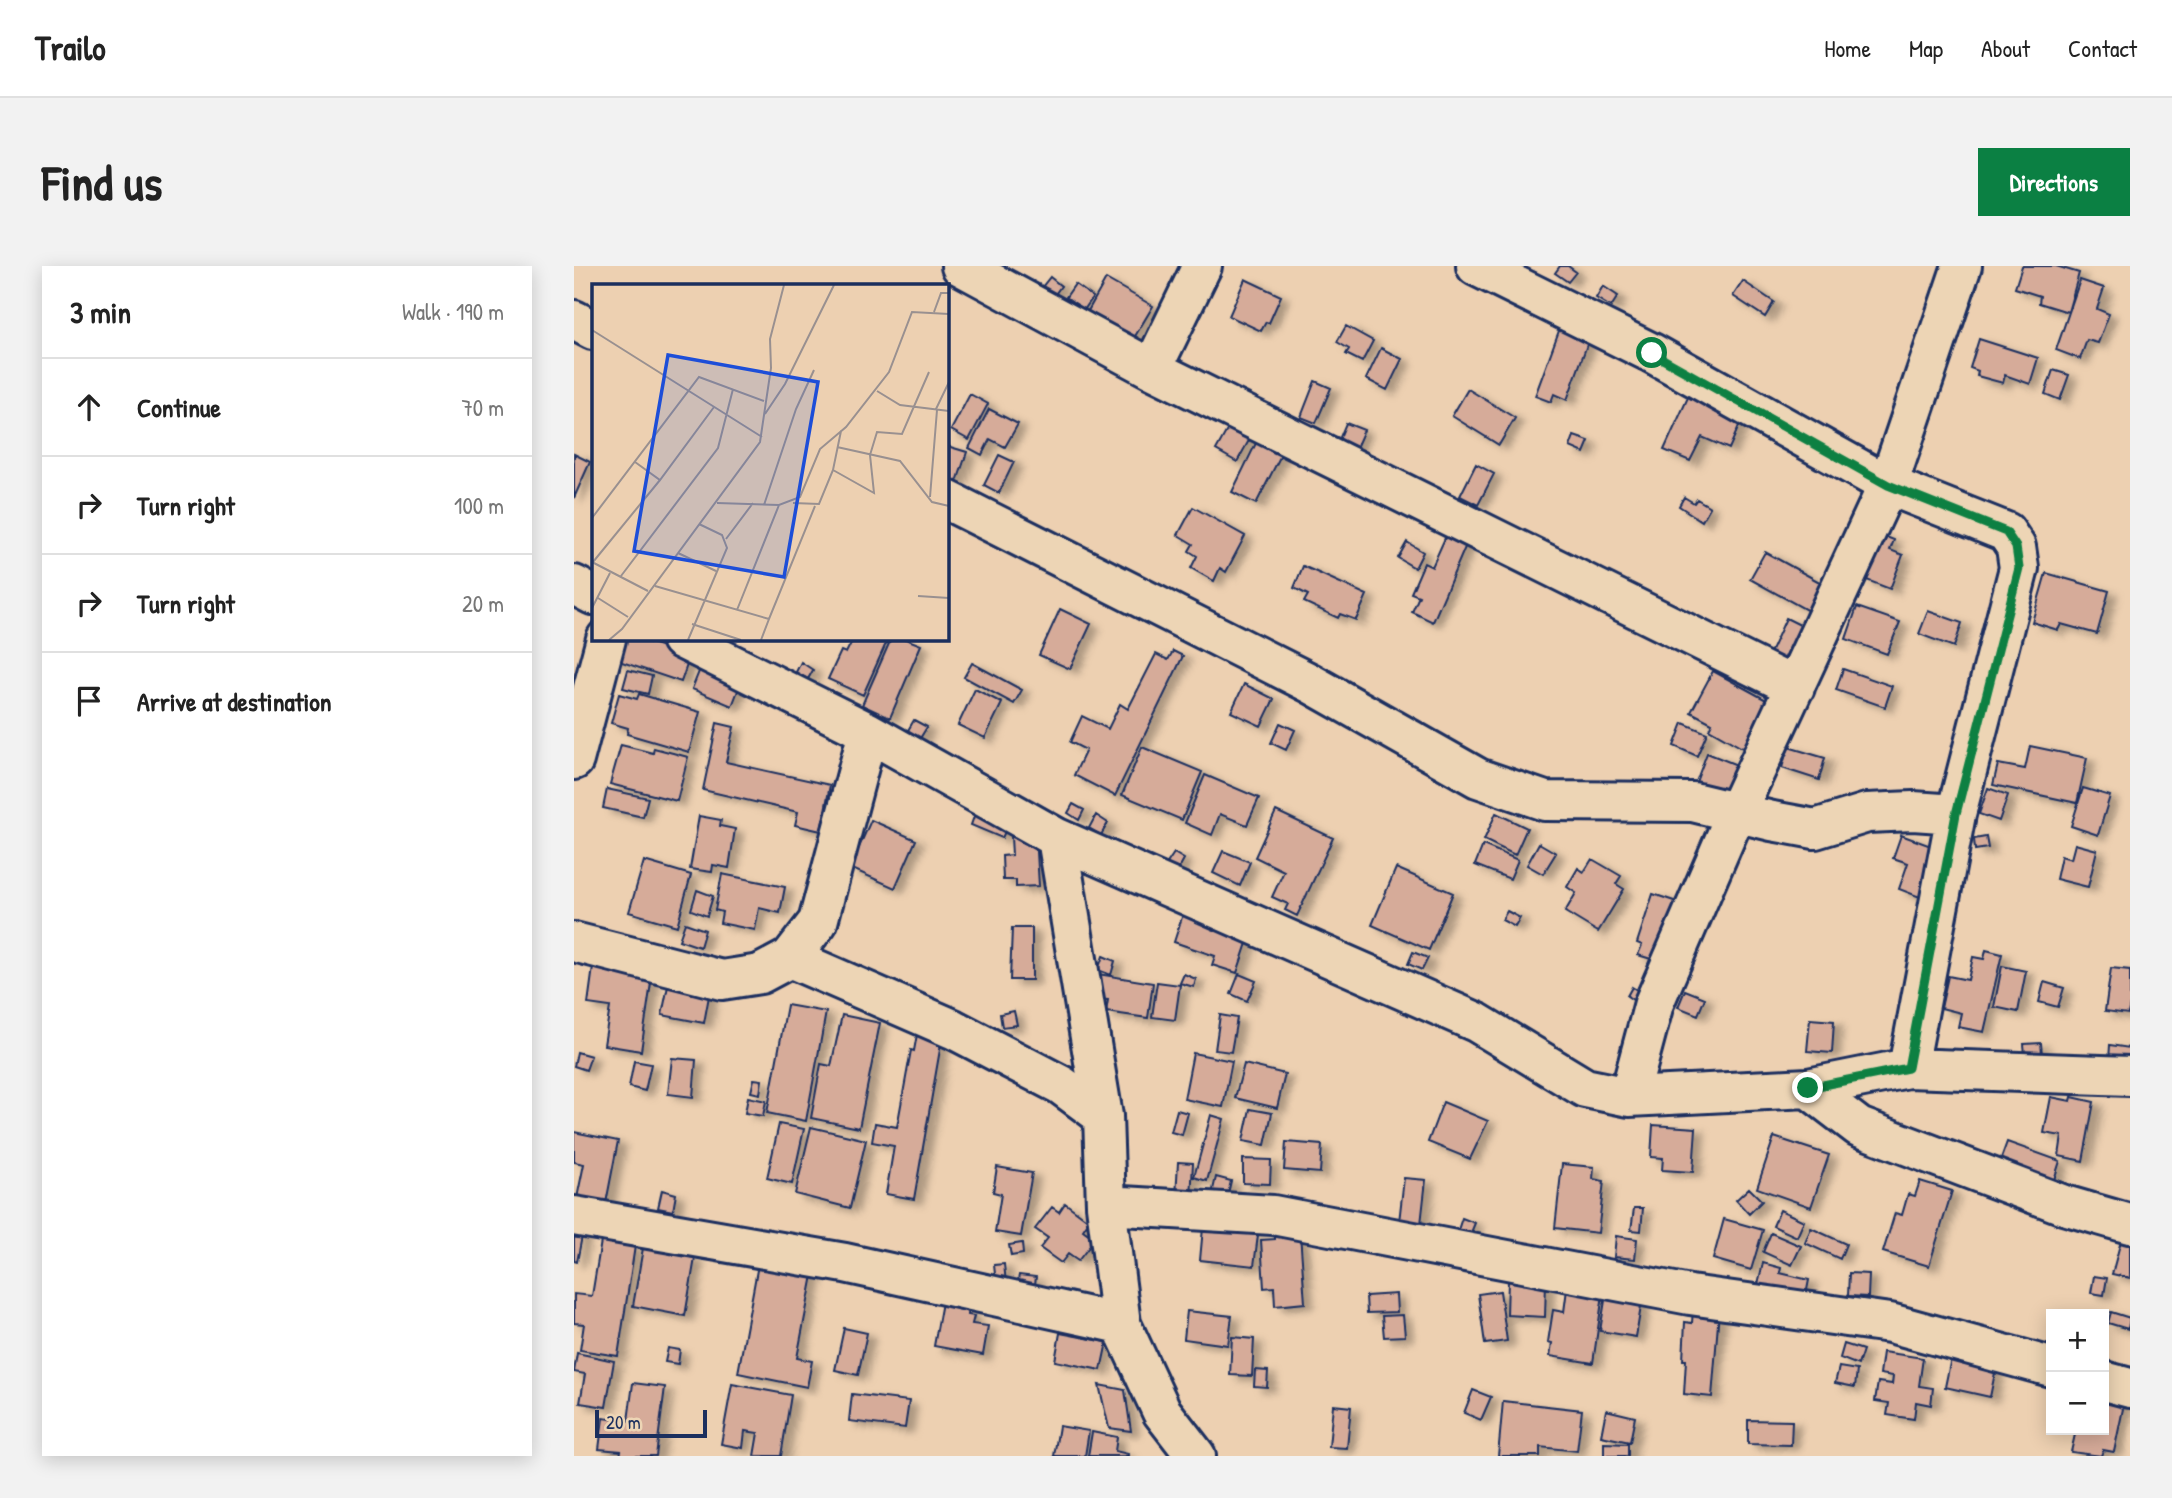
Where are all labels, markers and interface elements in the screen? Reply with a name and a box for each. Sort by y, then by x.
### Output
text: Trailo [35,26,106,70]
text: Home [1824,32,1871,64]
text: Map [1909,32,1943,64]
text: About [1981,32,2030,64]
text: Contact [2068,32,2137,64]
button: Directions [1978,148,2130,216]
text: Find us [42,149,162,215]
inset map [592,284,948,640]
text: 3 min [70,292,131,332]
text: Walk · 190 m [402,296,504,327]
route start [1636,337,1667,368]
icon: ahead [70,388,108,426]
text: Continue [137,390,221,425]
text: 70 m [461,392,504,423]
icon: right [70,486,108,524]
text: Turn right [137,488,235,523]
text: 100 m [454,490,504,521]
icon: right [70,584,108,622]
text: Turn right [137,586,235,621]
text: 20 m [462,588,504,619]
icon: arrive [70,682,108,720]
text: Arrive at destination [137,684,332,719]
route end [1792,1072,1823,1103]
map controls [2046,1309,2109,1435]
button: + [2046,1309,2109,1372]
button: − [2046,1372,2109,1435]
scale bar [595,1407,707,1439]
text: 20 m [606,1409,641,1435]

